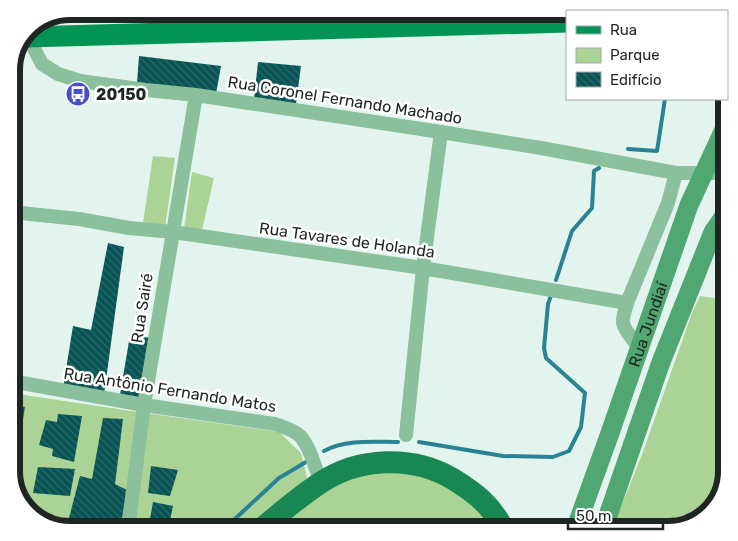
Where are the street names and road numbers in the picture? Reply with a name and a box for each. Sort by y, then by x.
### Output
street label: Rua Coronel Fernando Machado [226,72,464,128]
street label: Rua Tavares de Holanda [258,218,436,262]
street label: Rua Sairé [127,272,157,344]
street label: Rua Jundiaí [624,278,671,369]
street label: Rua Antônio Fernando Matos [62,364,278,416]

